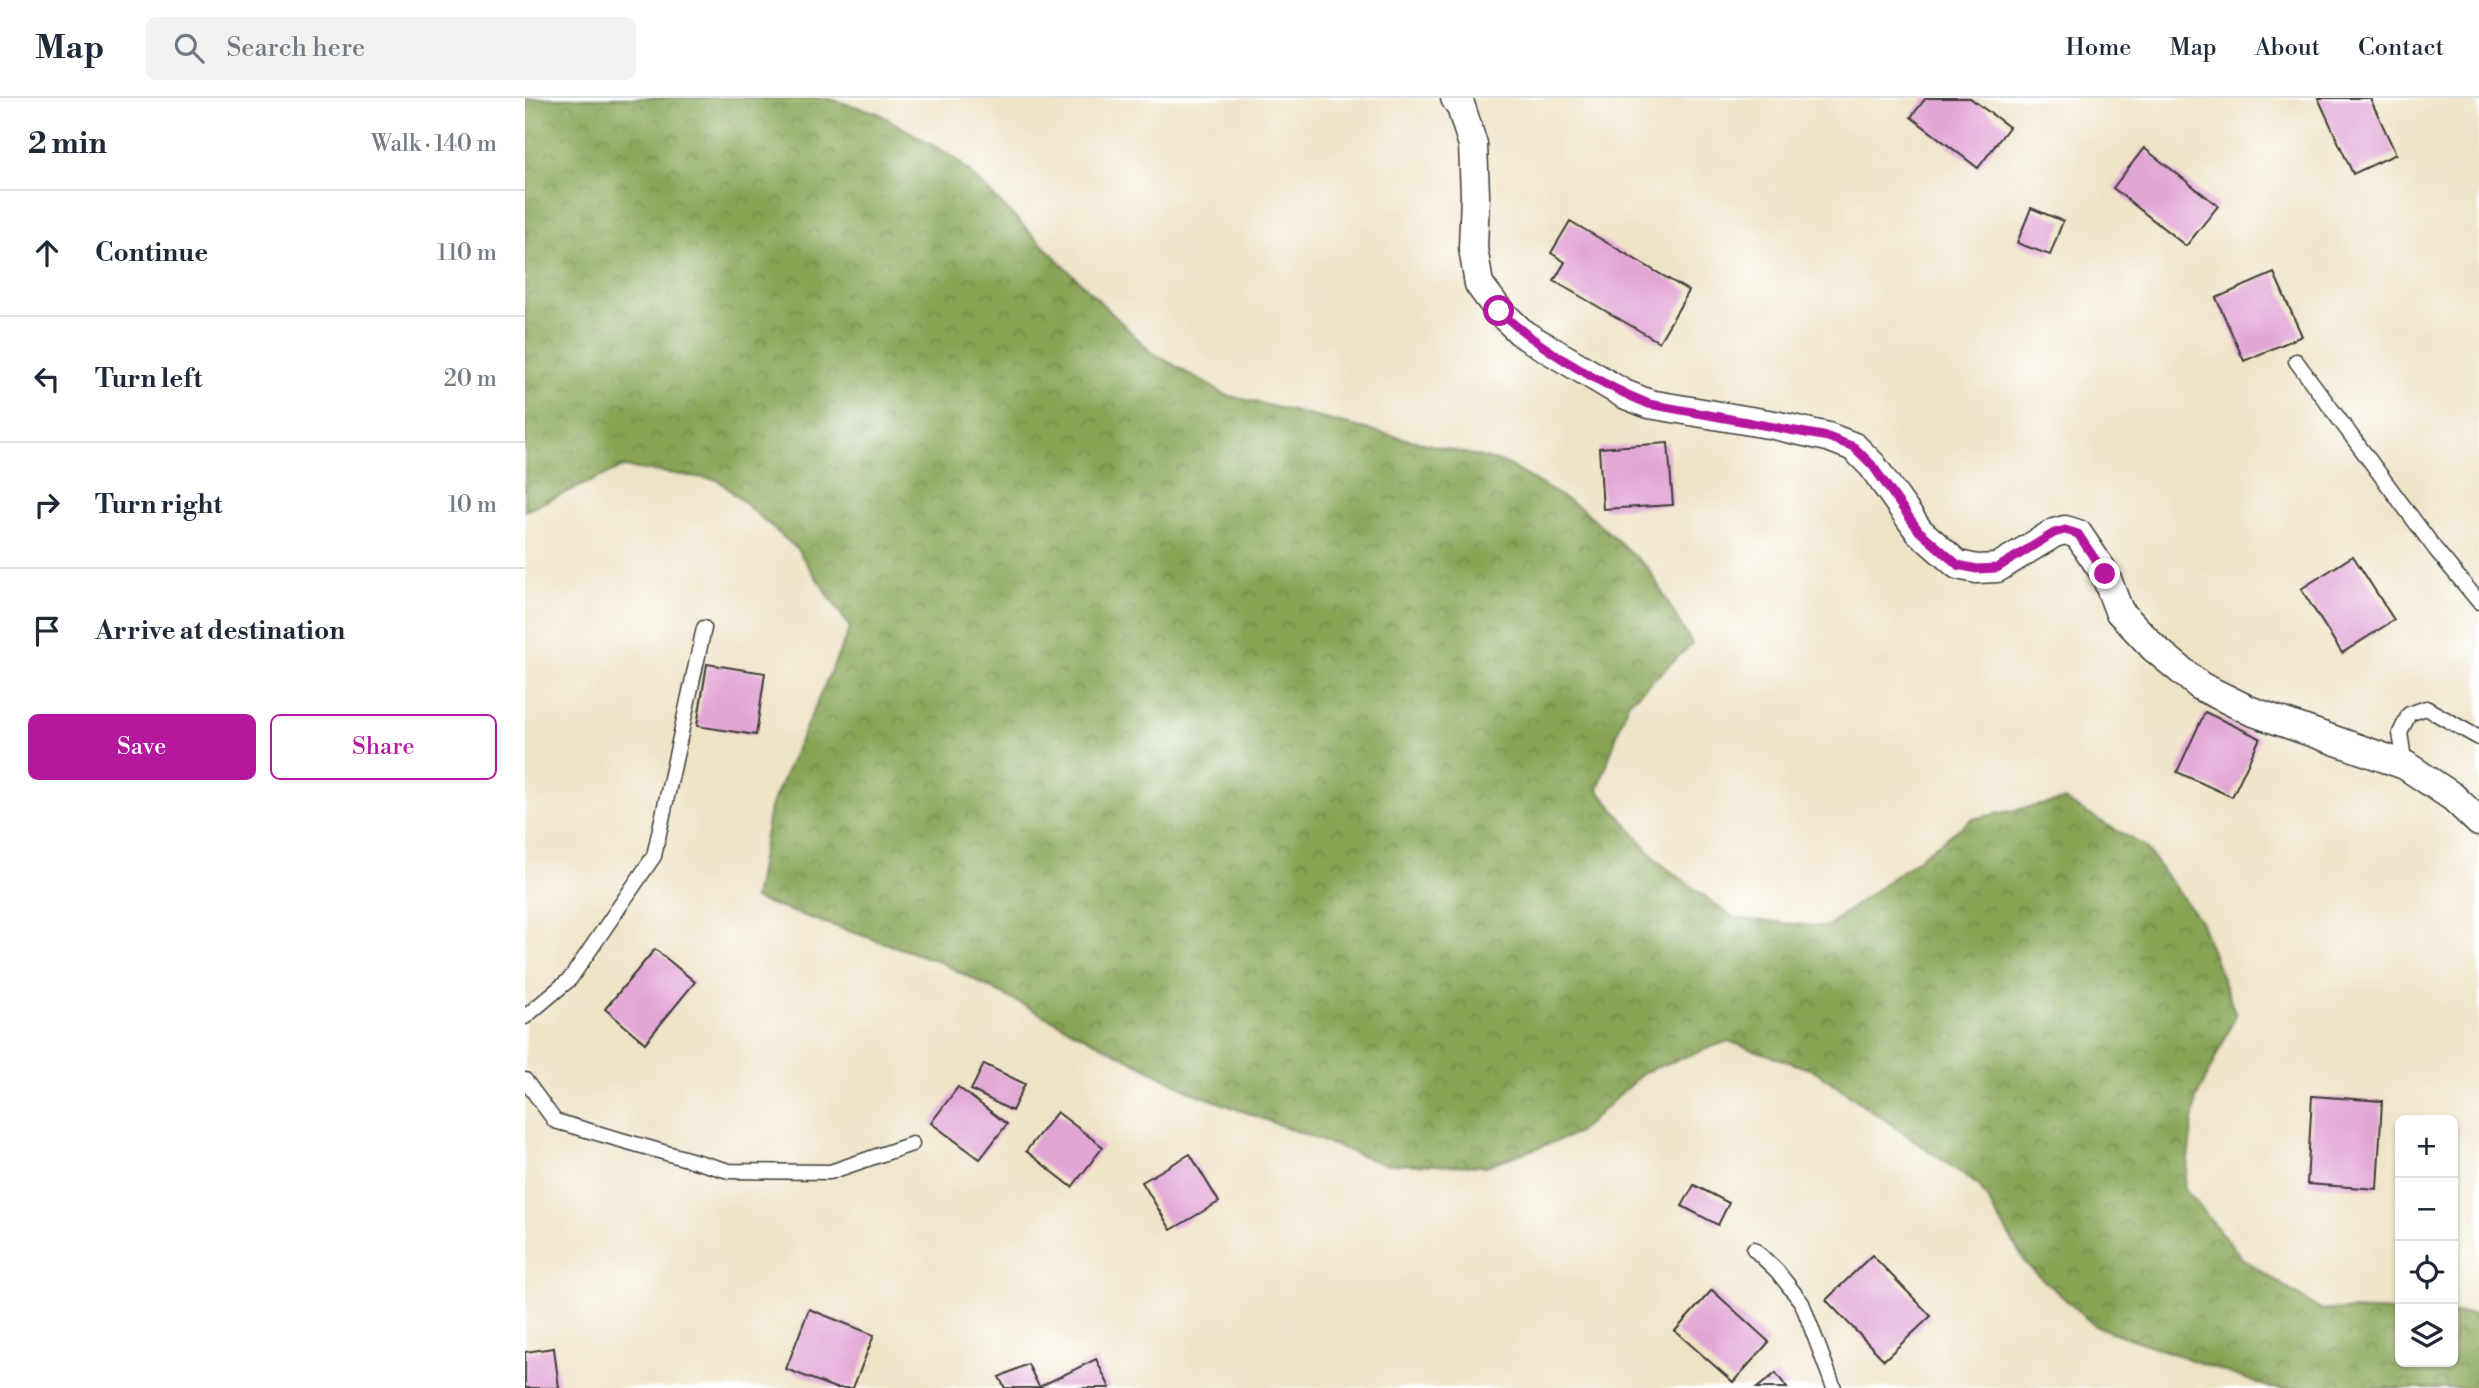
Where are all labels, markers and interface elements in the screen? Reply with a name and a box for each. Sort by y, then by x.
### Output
search box [146,17,636,80]
text: Map [35,28,104,69]
icon: search [170,29,208,67]
text: Search here [226,32,365,64]
text: Home [2066,33,2131,63]
text: Map [2169,33,2217,63]
text: About [2255,33,2320,63]
text: Contact [2358,33,2444,63]
text: 2 min [28,125,107,163]
text: Walk · 140 m [371,130,497,158]
icon: ahead [28,234,66,272]
text: Continue [95,237,208,269]
text: 110 m [437,239,497,267]
route start [1483,295,1514,326]
icon: left [28,360,66,398]
text: Turn left [95,363,203,395]
text: 20 m [444,365,497,393]
icon: right [28,486,66,524]
text: Turn right [95,489,223,521]
text: 10 m [448,491,497,519]
route end [2089,558,2120,589]
icon: arrive [28,612,66,650]
text: Arrive at destination [95,615,345,647]
button: Save [28,714,256,780]
button: Share [270,714,497,780]
map controls [2395,1115,2458,1367]
button: + [2395,1115,2458,1178]
button: − [2395,1178,2458,1241]
button: locate [2395,1241,2458,1304]
button: layers [2395,1304,2458,1367]

